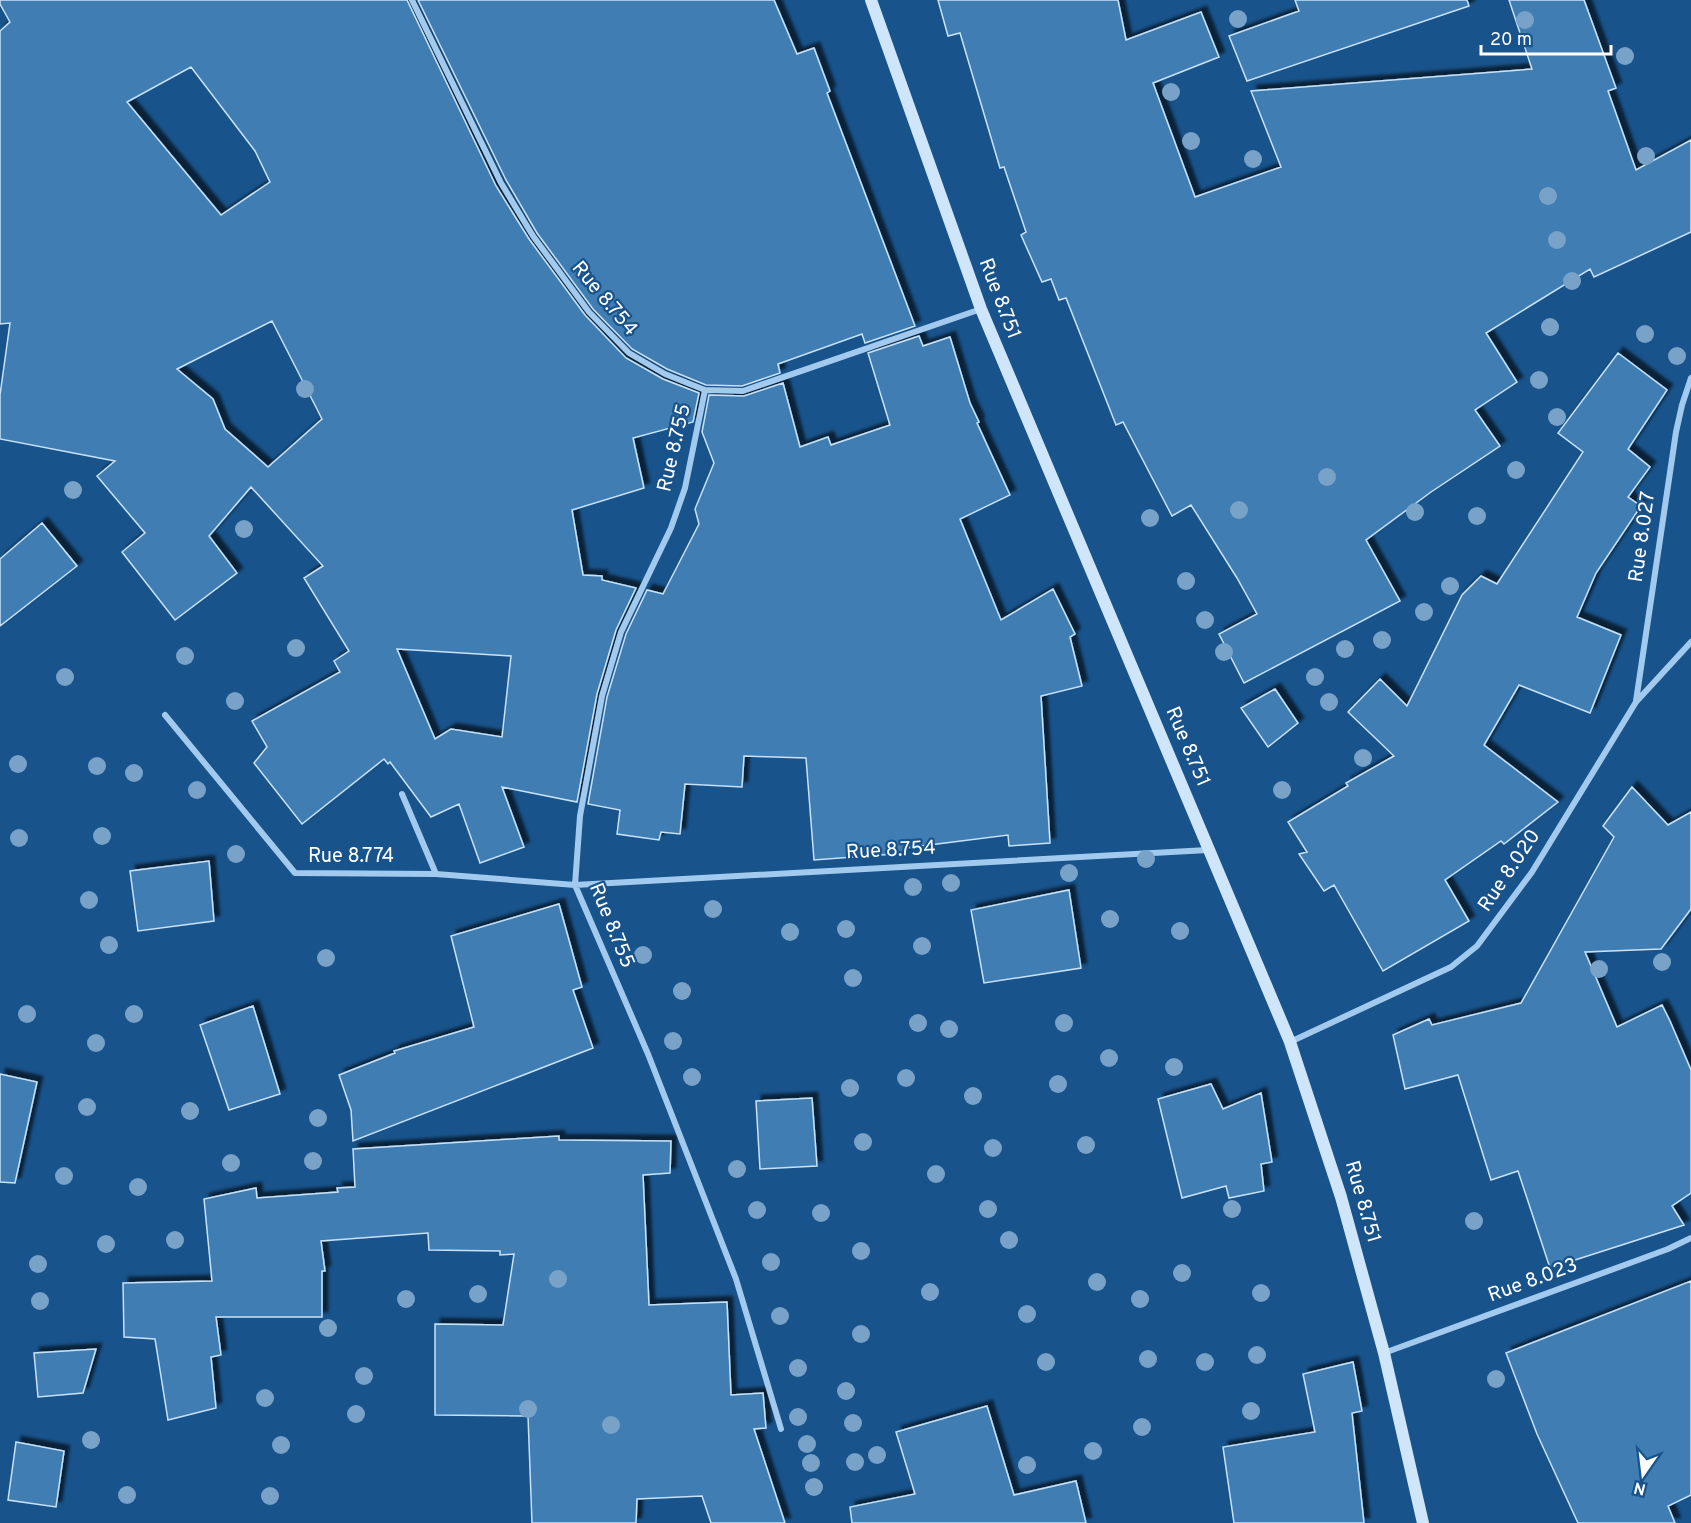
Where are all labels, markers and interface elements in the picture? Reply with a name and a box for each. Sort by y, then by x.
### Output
scale bar [1481,18,1612,56]
text: 20 m [1490,29,1532,52]
street label: Rue 8.751 [972,255,1026,343]
street label: Rue 8.754 [565,256,643,342]
street label: Rue 8.755 [652,401,698,495]
street label: Rue 8.027 [1624,490,1662,584]
street label: Rue 8.751 [1159,703,1215,791]
street label: Rue 8.020 [1473,825,1547,917]
street label: Rue 8.754 [845,836,937,866]
street label: Rue 8.774 [308,844,394,870]
street label: Rue 8.755 [582,880,640,972]
street label: Rue 8.751 [1338,1158,1386,1246]
street label: Rue 8.023 [1485,1253,1581,1309]
north arrow [1613,1445,1673,1505]
text: N [1632,1477,1648,1499]

